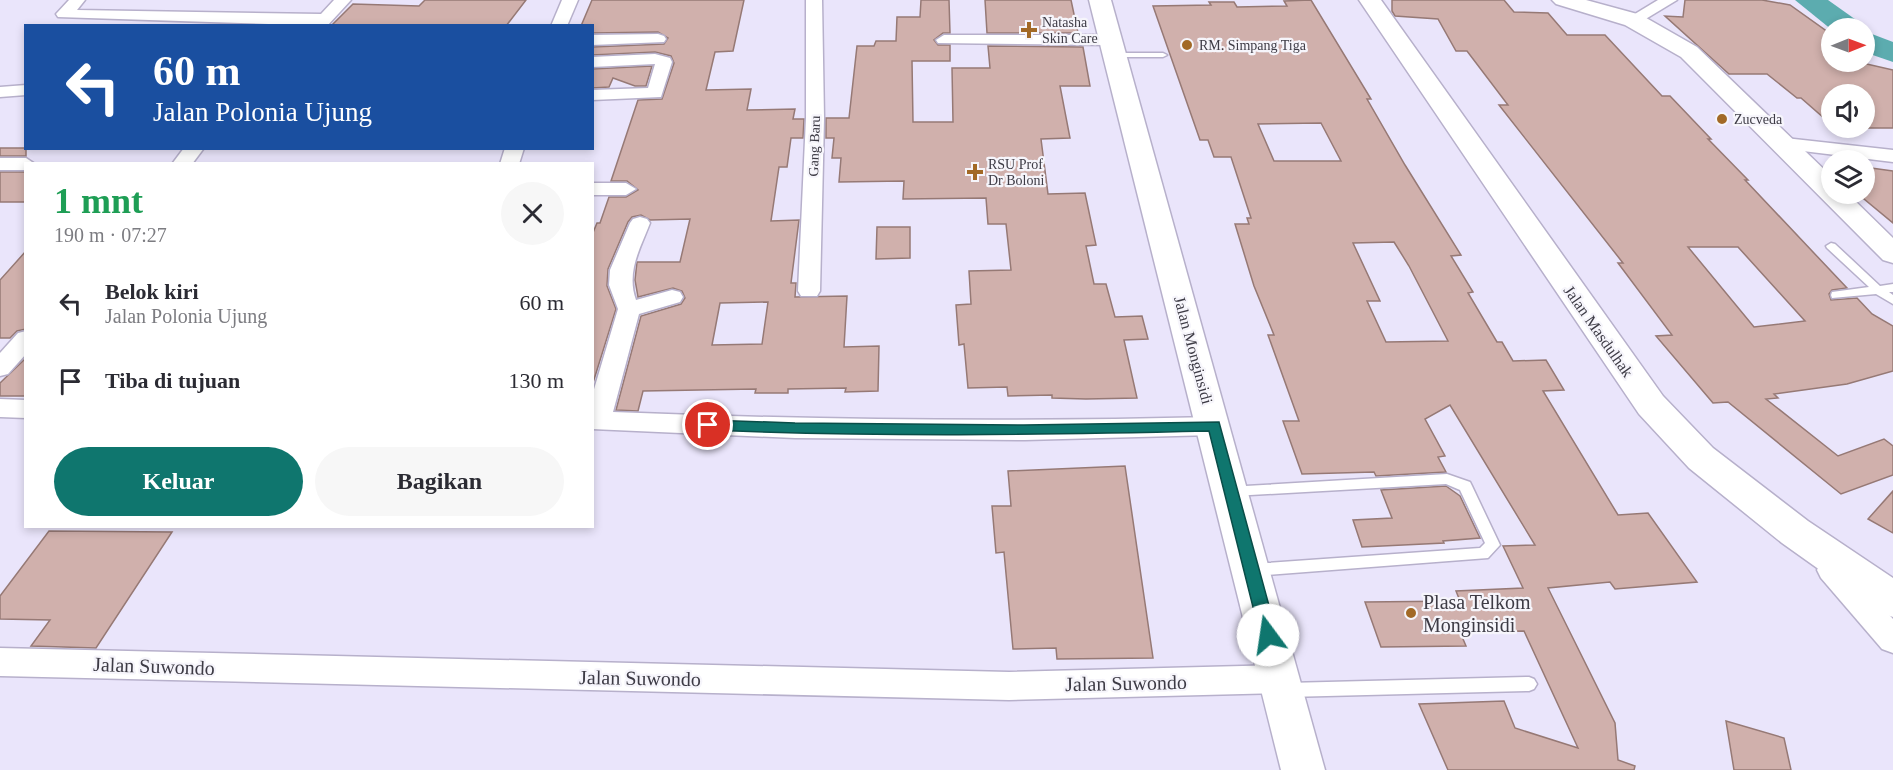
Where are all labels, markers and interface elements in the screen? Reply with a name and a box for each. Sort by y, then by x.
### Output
place label: Natasha Skin Care [1042,15,1098,46]
north arrow [1821,18,1875,72]
map controls [1821,18,1875,204]
marker: Natasha Skin Care [1020,21,1038,39]
marker: RM. Simpang Tiga [1180,38,1194,52]
place label: RM. Simpang Tiga [1199,38,1307,53]
icon: left [54,48,132,126]
text: 60 m [153,48,241,94]
button: sound [1821,84,1875,138]
text: Jalan Polonia Ujung [153,97,372,127]
marker: Zucveda [1715,112,1729,126]
place label: Zucveda [1734,112,1783,127]
street label: Gang Baru [806,115,823,177]
button: layers [1821,150,1875,204]
place label: RSU Prof Dr Boloni [988,157,1045,188]
marker: RSU Prof Dr Boloni [966,163,984,181]
text: 1 mnt [54,181,143,221]
button: close [501,182,564,245]
text: 190 m · 07:27 [54,224,167,246]
text: Belok kiri [105,279,199,304]
street label: Jalan Masdulhak [1561,282,1637,380]
icon: left [54,287,87,320]
text: 60 m [519,290,564,315]
street label: Jalan Monginsidi [1170,294,1216,407]
text: Jalan Polonia Ujung [105,305,267,327]
icon: arrive [54,365,87,398]
text: Tiba di tujuan [105,368,240,393]
text: 130 m [508,368,564,393]
pin [682,399,733,450]
icon: arrive [691,408,724,441]
button: Keluar [54,447,303,516]
button: Bagikan [315,447,564,516]
place label: Plasa Telkom Monginsidi [1423,591,1531,637]
position arrow [1236,603,1300,667]
marker: Plasa Telkom Monginsidi [1404,606,1418,620]
street label: Jalan Suwondo [93,653,215,679]
street label: Jalan Suwondo [579,666,701,690]
street label: Jalan Suwondo [1065,671,1187,695]

